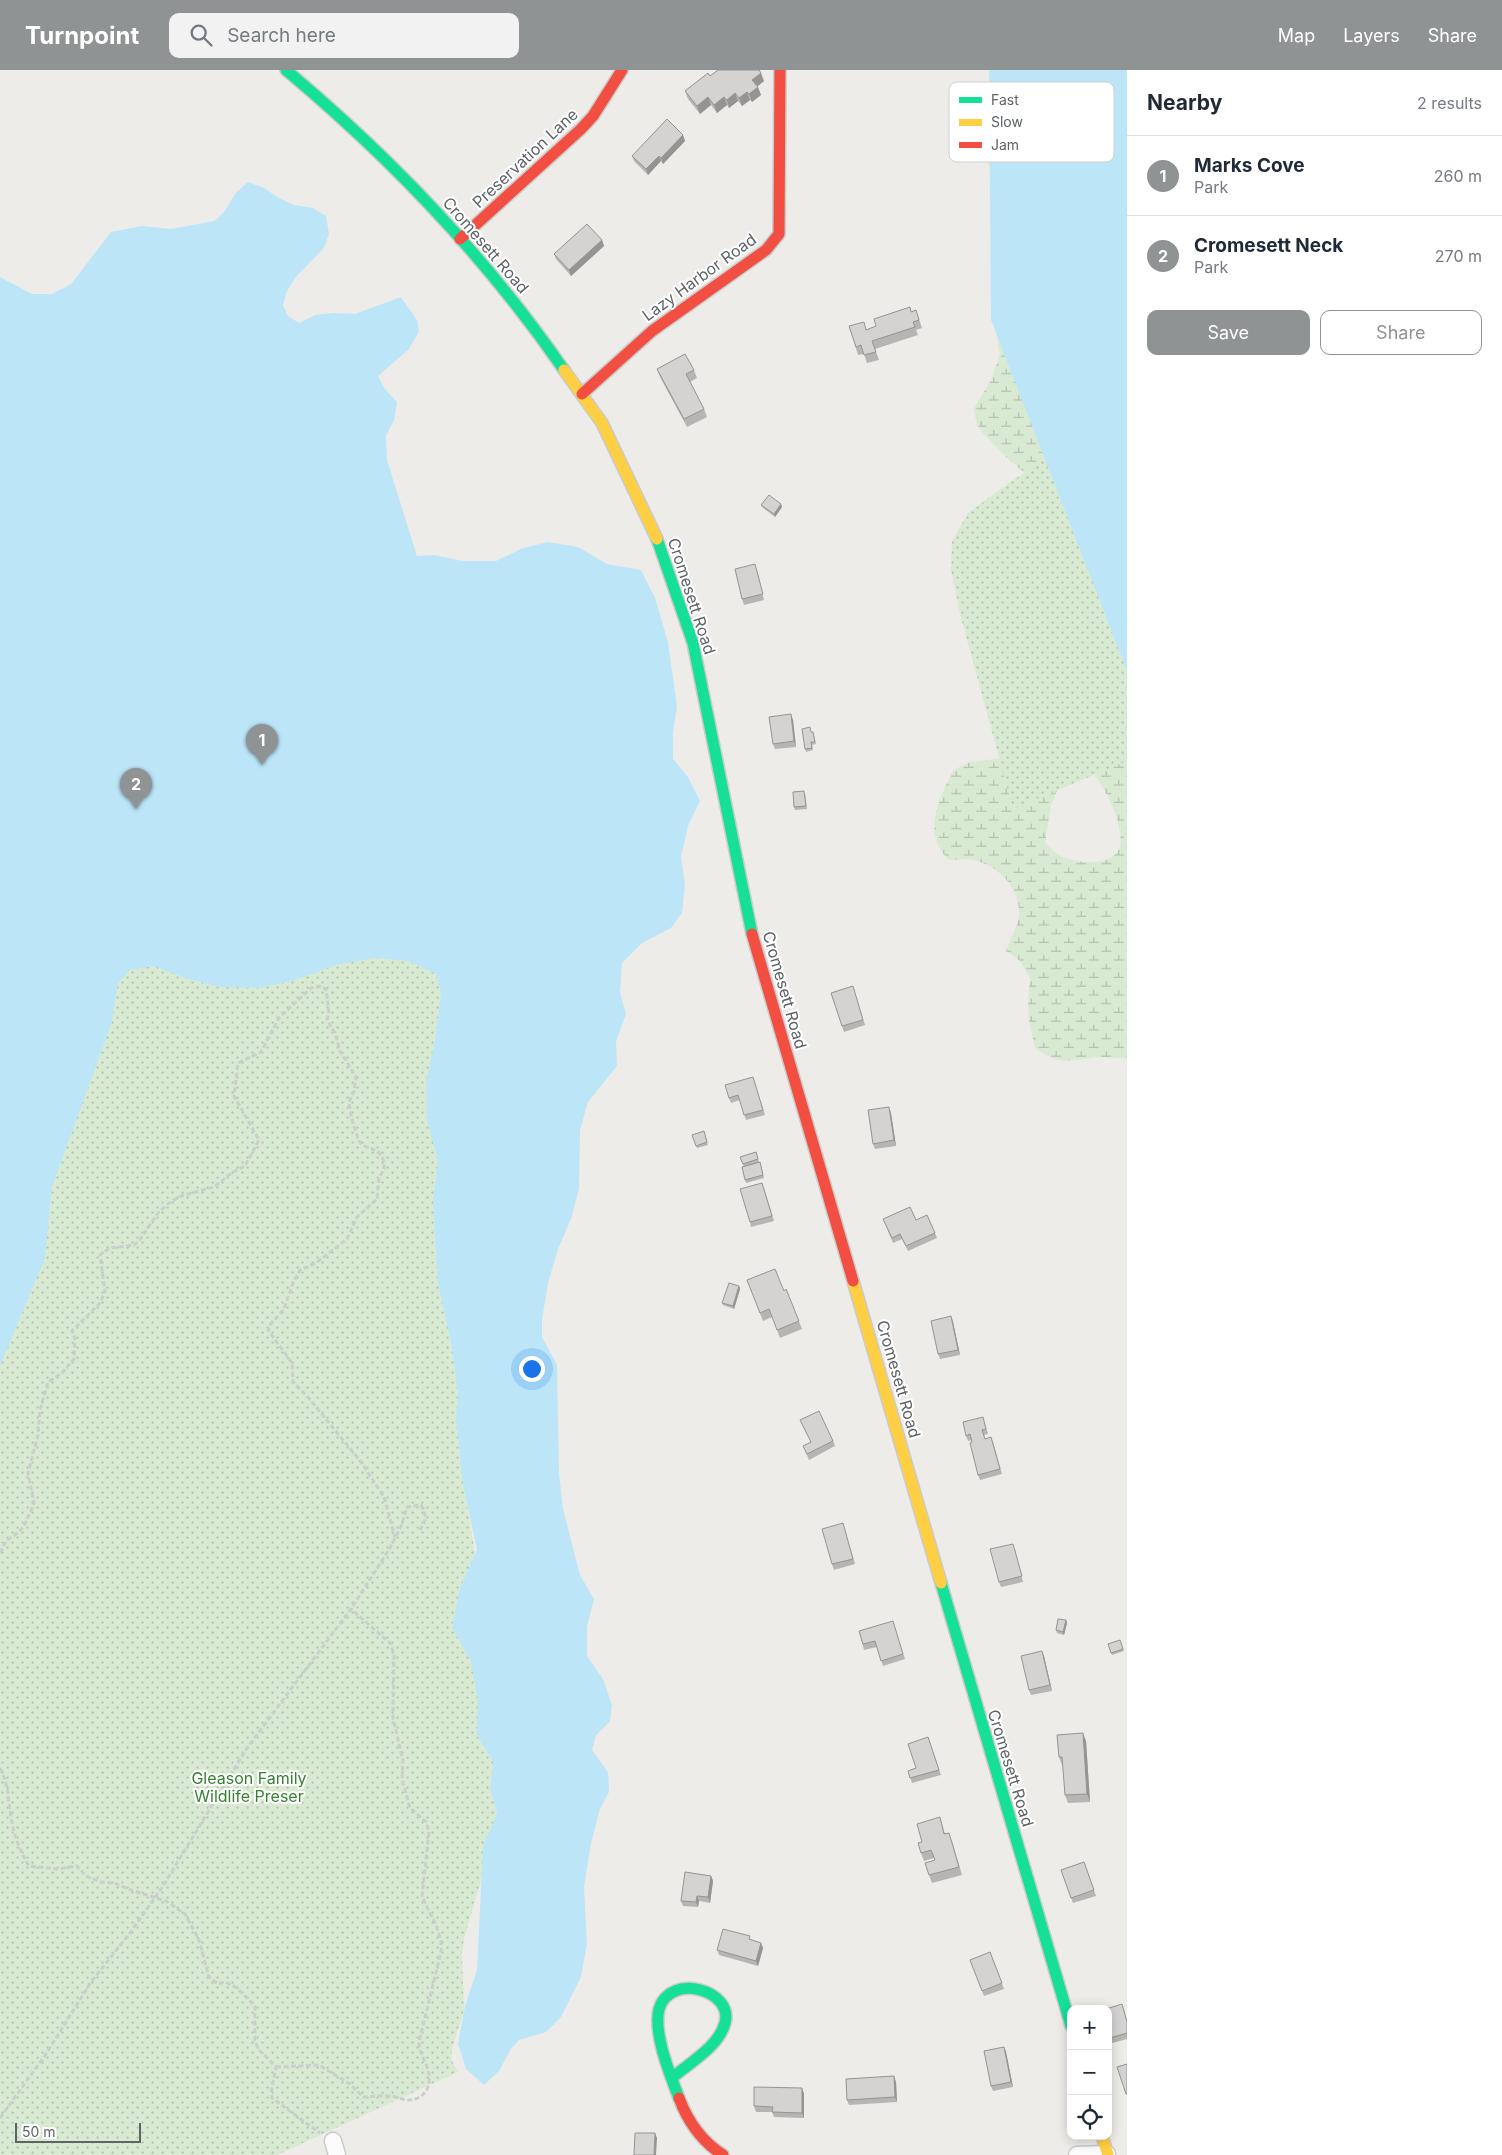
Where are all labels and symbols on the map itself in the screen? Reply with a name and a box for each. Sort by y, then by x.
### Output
legend [949,82,1114,162]
text: Fast [991,91,1019,108]
street label: Preservation Lane [468,104,582,212]
text: Slow [991,113,1023,130]
text: Jam [991,136,1019,153]
street label: Cromesett Road [439,193,533,297]
street label: Lazy Harbor Road [638,229,760,325]
street label: Cromesett Road [664,535,720,657]
pin: 1 [246,724,278,765]
pin: 2 [120,768,152,809]
street label: Cromesett Road [759,929,811,1051]
street label: Cromesett Road [873,1318,925,1440]
your location [519,1356,545,1382]
street label: Cromesett Road [984,1707,1038,1829]
park label: Gleason Family Wildlife Preser [191,1768,307,1806]
scale bar [15,2120,141,2143]

